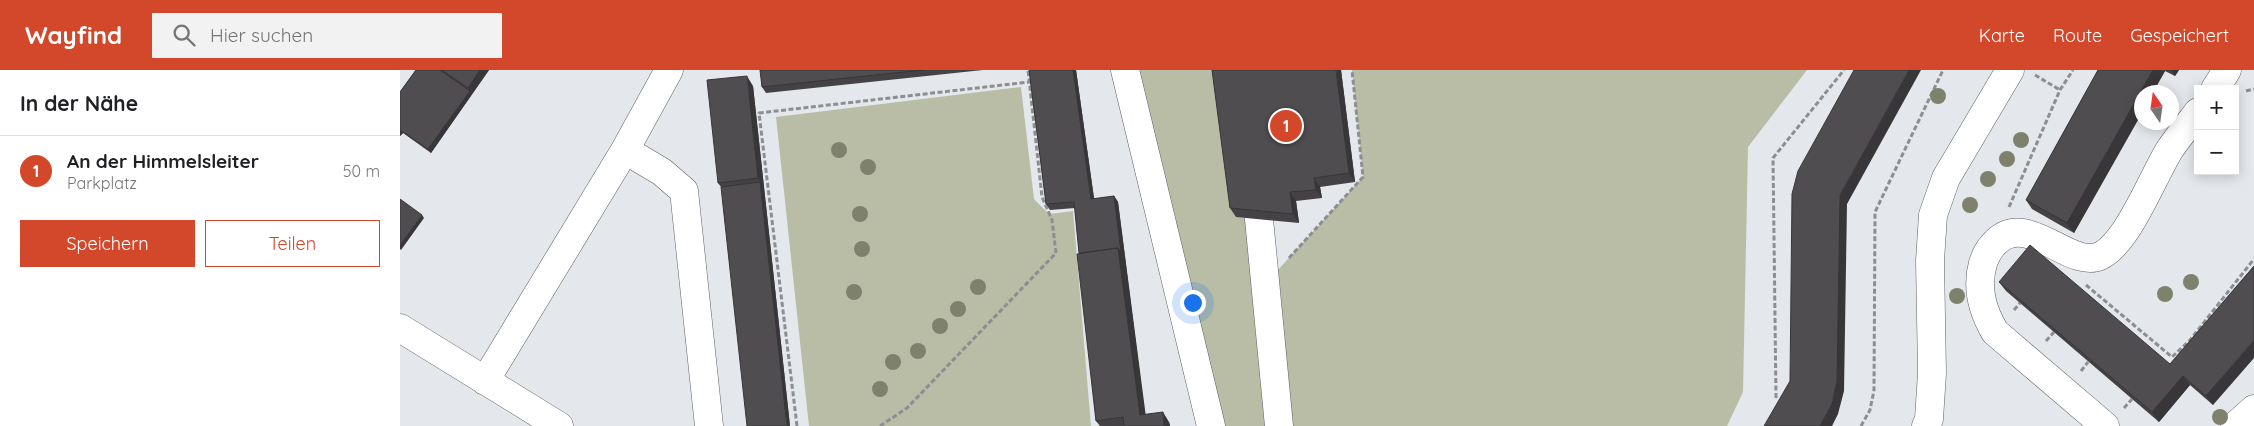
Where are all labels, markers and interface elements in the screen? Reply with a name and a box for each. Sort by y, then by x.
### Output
search box [152,13,502,58]
text: Wayfind [25,20,122,50]
icon: search [170,21,198,49]
text: Hier suchen [210,23,313,47]
text: Karte [1979,24,2025,47]
text: Route [2053,24,2102,47]
text: Gespeichert [2130,24,2229,47]
north arrow [2134,85,2179,130]
map controls [2194,85,2239,175]
button: + [2194,85,2239,130]
text: In der Nähe [20,90,138,116]
pin: 1 [1270,107,1302,145]
button: − [2194,130,2239,175]
text: An der Himmelsleiter [67,149,259,173]
text: 1 [33,161,39,181]
text: 50 m [343,161,380,181]
text: Parkplatz [67,173,137,193]
button: Speichern [20,220,195,267]
button: Teilen [205,220,380,267]
your location [1180,290,1206,316]

